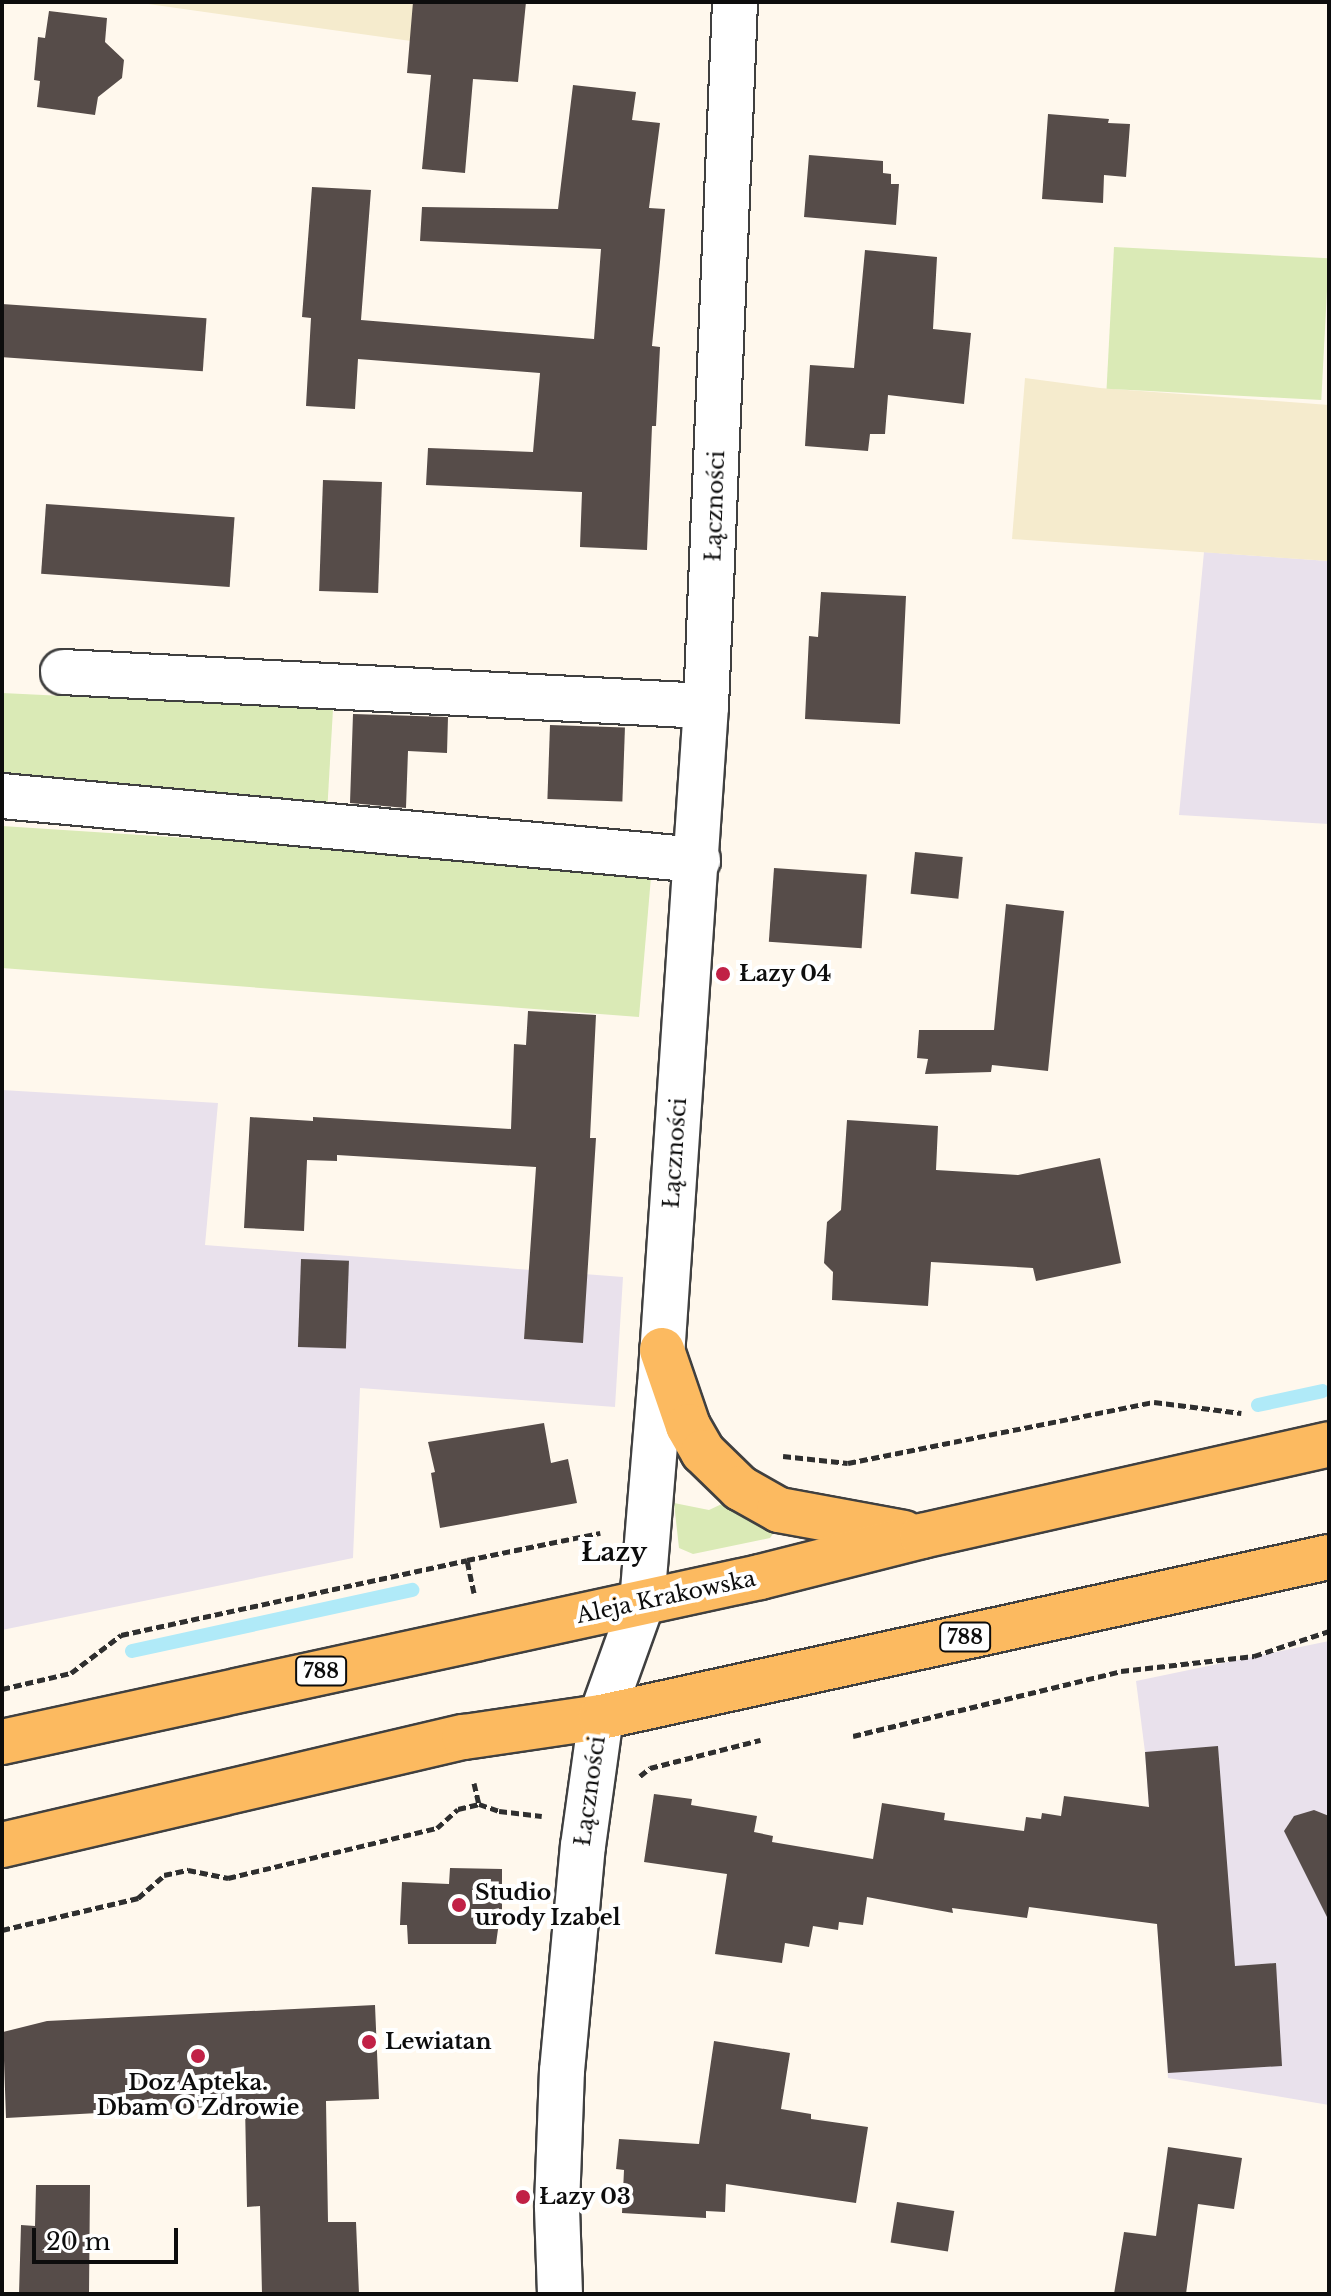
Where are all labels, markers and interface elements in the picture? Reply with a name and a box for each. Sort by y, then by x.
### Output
street label: Łączności [700,450,730,562]
place label: Łazy 04 [739,961,832,987]
marker: Łazy 04 [714,965,732,983]
street label: Łączności [658,1097,692,1209]
district label: Łazy [581,1537,647,1569]
street label: Aleja Krakowska [574,1565,758,1629]
road number: 788 [939,1621,991,1653]
road number: 788 [295,1655,347,1687]
street label: Łączności [569,1734,611,1848]
place label: Studio urody Izabel [475,1879,621,1930]
marker: Studio urody Izabel [450,1896,468,1914]
place label: Lewiatan [385,2029,491,2055]
marker: Lewiatan [360,2033,378,2051]
marker: Doz Apteka. Dbam O Zdrowie [189,2047,207,2065]
place label: Doz Apteka. Dbam O Zdrowie [97,2069,299,2120]
place label: Łazy 03 [539,2184,631,2210]
marker: Łazy 03 [514,2188,532,2206]
scale bar [36,2212,182,2262]
text: 20 m [46,2227,111,2256]

